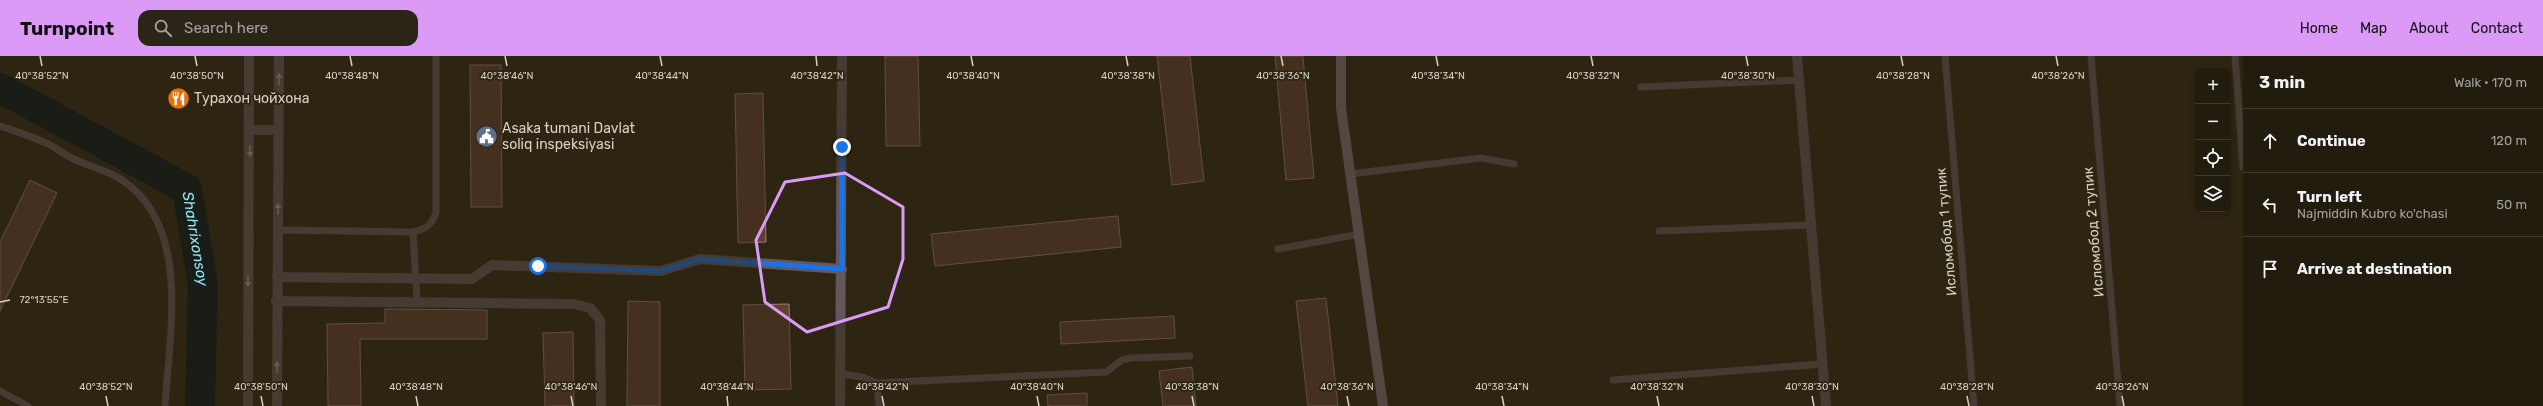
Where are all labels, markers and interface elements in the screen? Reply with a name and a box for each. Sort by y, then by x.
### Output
search box [138,10,418,46]
text: Turnpoint [20,17,114,40]
icon: search [152,17,174,39]
text: Search here [184,19,268,37]
text: Home [2300,20,2338,37]
text: Map [2360,20,2387,37]
text: About [2409,20,2449,37]
text: Contact [2471,20,2523,37]
map controls [2195,68,2231,212]
button: + [2195,68,2231,104]
text: 40°38'52"N [15,70,69,82]
text: 40°38'50"N [170,70,224,82]
text: 40°38'48"N [325,70,379,82]
text: 40°38'46"N [480,70,534,82]
text: 40°38'44"N [635,70,689,82]
text: 40°38'42"N [790,70,844,82]
text: 40°38'40"N [946,70,1000,82]
text: 40°38'38"N [1101,70,1155,82]
text: 40°38'36"N [1256,70,1310,82]
text: 40°38'34"N [1411,70,1465,82]
text: 40°38'32"N [1566,70,1620,82]
text: 40°38'30"N [1721,70,1775,82]
text: 40°38'28"N [1876,70,1930,82]
text: 40°38'26"N [2031,70,2085,82]
one-way arrow [276,72,282,85]
text: 3 min [2259,72,2305,92]
text: Walk · 170 m [2454,75,2527,90]
restaurant icon: Турахон чойхона [166,85,192,111]
place label: Турахон чойхона [194,90,310,107]
button: − [2195,104,2231,140]
place label: Asaka tumani Davlat soliq inspeksiyasi [502,120,636,153]
public building icon: Asaka tumani Davlat soliq inspeksiyasi [473,123,499,149]
icon: ahead [2259,130,2281,152]
text: Continue [2297,132,2366,150]
text: 120 m [2491,133,2527,148]
route end [833,138,851,156]
button: locate [2195,140,2231,176]
one-way arrow [247,145,253,158]
street label: Исломобод 2 тупик [2079,166,2108,298]
street label: Исломобод 1 тупик [1932,167,1961,297]
button: layers [2195,176,2231,212]
text: Turn left [2297,188,2362,206]
water label: Shahrixonsoy [179,190,212,288]
icon: left [2259,194,2281,216]
text: 50 m [2496,197,2527,212]
one-way arrow [275,202,281,215]
text: Najmiddin Kubro ko'chasi [2297,206,2448,221]
route start [529,257,547,275]
icon: arrive [2259,258,2281,280]
text: Arrive at destination [2297,260,2452,278]
one-way arrow [245,275,251,288]
text: 72°13'55"E [19,294,69,306]
one-way arrow [274,360,280,373]
text: 40°38'52"N [79,381,133,393]
text: 40°38'50"N [234,381,288,393]
text: 40°38'48"N [389,381,443,393]
text: 40°38'46"N [544,381,598,393]
text: 40°38'44"N [700,381,754,393]
text: 40°38'42"N [855,381,909,393]
text: 40°38'40"N [1010,381,1064,393]
text: 40°38'38"N [1165,381,1219,393]
text: 40°38'36"N [1320,381,1374,393]
text: 40°38'34"N [1475,381,1529,393]
text: 40°38'32"N [1630,381,1684,393]
text: 40°38'30"N [1785,381,1839,393]
text: 40°38'28"N [1940,381,1994,393]
text: 40°38'26"N [2095,381,2149,393]

